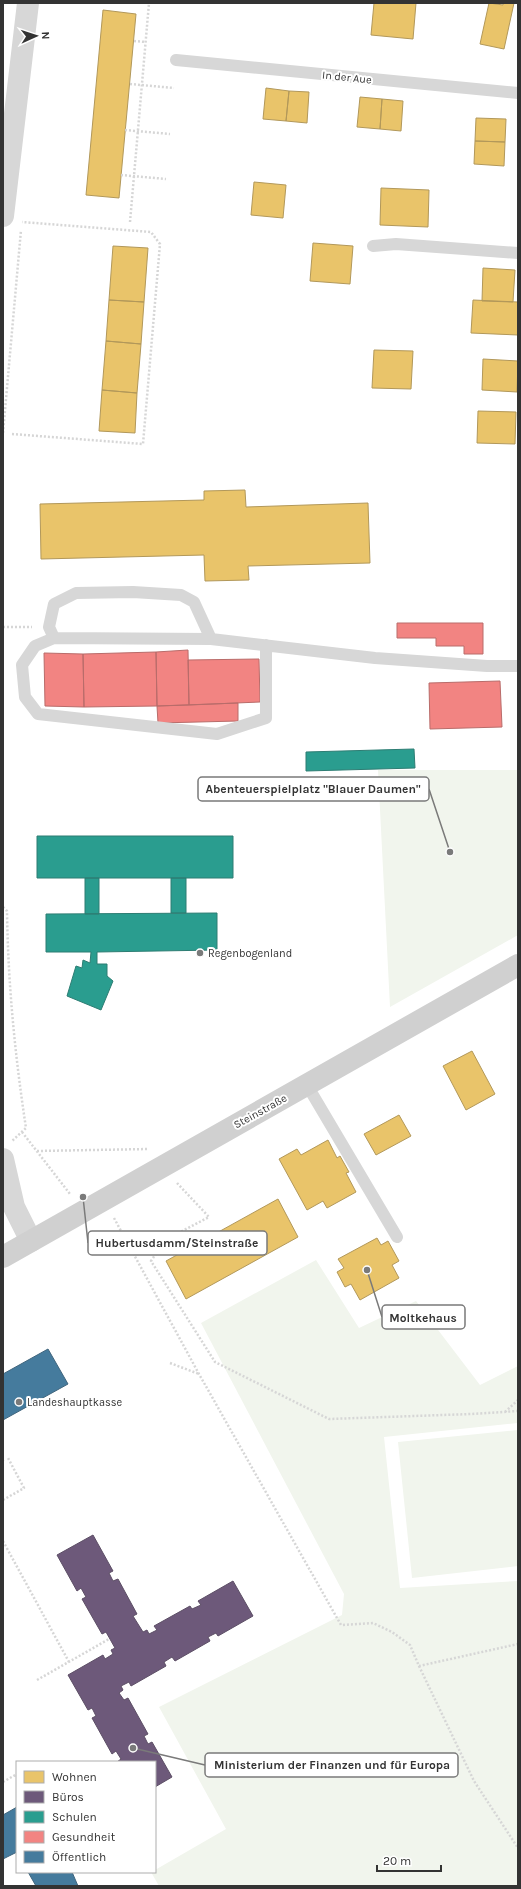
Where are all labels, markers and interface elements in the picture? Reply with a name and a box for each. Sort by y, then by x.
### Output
north arrow [16,16,56,56]
text: N [39,31,52,40]
street label: In der Aue [322,68,373,87]
callout: Abenteuerspielplatz "Blauer Daumen" [198,777,429,801]
text: Abenteuerspielplatz "Blauer Daumen" [206,782,421,796]
place label: Regenbogenland [208,947,292,960]
marker: Regenbogenland [195,948,205,958]
street label: Steinstraße [231,1091,289,1131]
callout: Hubertusdamm/Steinstraße [88,1231,267,1255]
text: Hubertusdamm/Steinstraße [96,1236,258,1250]
callout: Moltkehaus [382,1305,465,1329]
text: Moltkehaus [389,1311,457,1325]
place label: Landeshauptkasse [27,1396,123,1409]
marker: Landeshauptkasse [14,1397,24,1407]
callout: Ministerium der Finanzen und für Europa [205,1753,458,1777]
text: Ministerium der Finanzen und für Europa [214,1758,450,1772]
legend [16,1761,156,1873]
text: Wohnen [52,1770,97,1784]
text: Büros [52,1790,84,1804]
text: Schulen [52,1810,97,1824]
text: Gesundheit [52,1830,116,1844]
scale bar [377,1847,441,1873]
text: Öffentlich [52,1850,106,1864]
text: 20 m [383,1854,411,1868]

